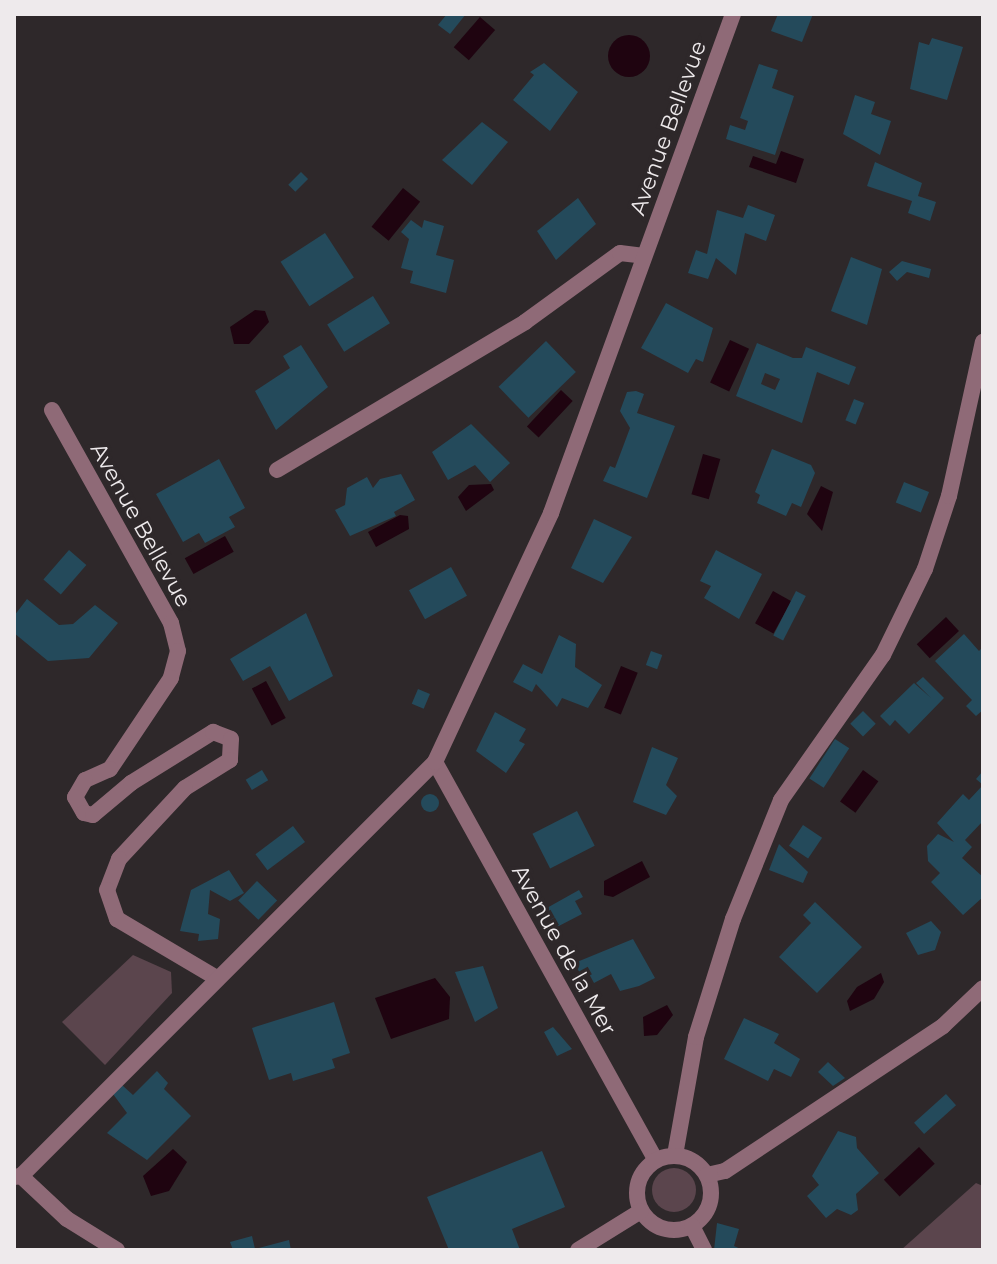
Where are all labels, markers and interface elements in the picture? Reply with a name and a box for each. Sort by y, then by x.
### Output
street label: Avenue Bellevue [624,37,712,219]
street label: Avenue Bellevue [85,438,197,612]
street label: Avenue de la Mer [506,860,622,1040]

